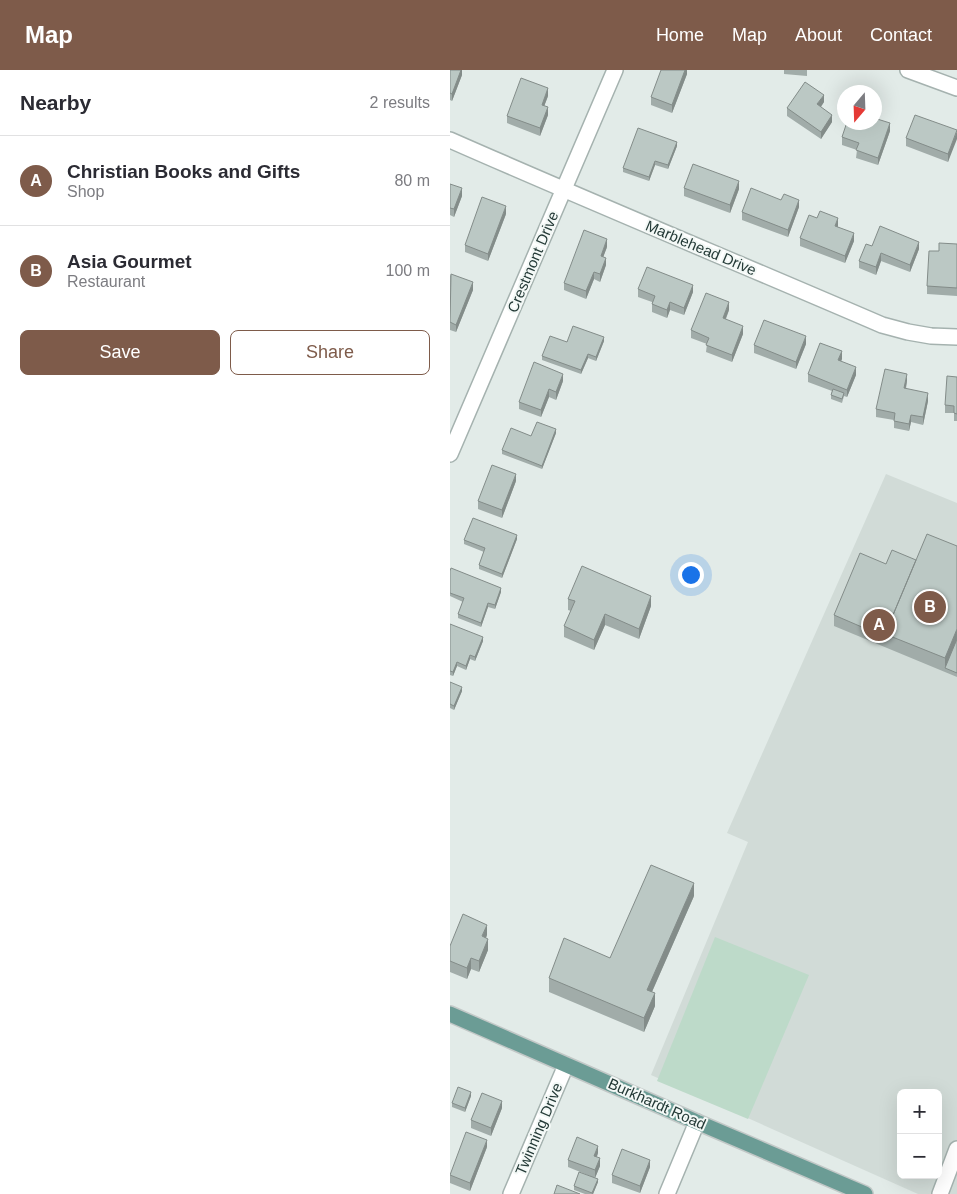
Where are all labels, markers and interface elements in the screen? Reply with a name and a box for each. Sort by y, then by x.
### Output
text: Map [25,21,73,48]
text: Home [656,25,704,45]
text: Map [732,25,767,45]
text: About [795,25,842,45]
text: Contact [870,25,932,45]
north arrow [837,85,882,130]
text: Nearby [20,91,91,114]
text: 2 results [370,94,430,111]
text: Christian Books and Gifts [67,161,300,182]
text: A [30,172,42,189]
text: 80 m [394,172,430,189]
text: Shop [67,183,104,200]
street label: Crestmont Drive [504,209,562,315]
street label: Marblehead Drive [643,217,759,278]
text: Asia Gourmet [67,251,192,272]
text: B [30,262,42,279]
text: 100 m [386,262,430,279]
text: Restaurant [67,273,145,290]
button: Save [20,330,220,375]
button: Share [230,330,430,375]
your location [678,562,704,588]
pin: B [914,588,946,626]
pin: A [863,606,895,644]
street label: Burkhardt Road [606,1074,709,1133]
street label: Twinning Drive [511,1080,566,1177]
map controls [897,1089,942,1179]
button: + [897,1089,942,1134]
button: − [897,1134,942,1179]

